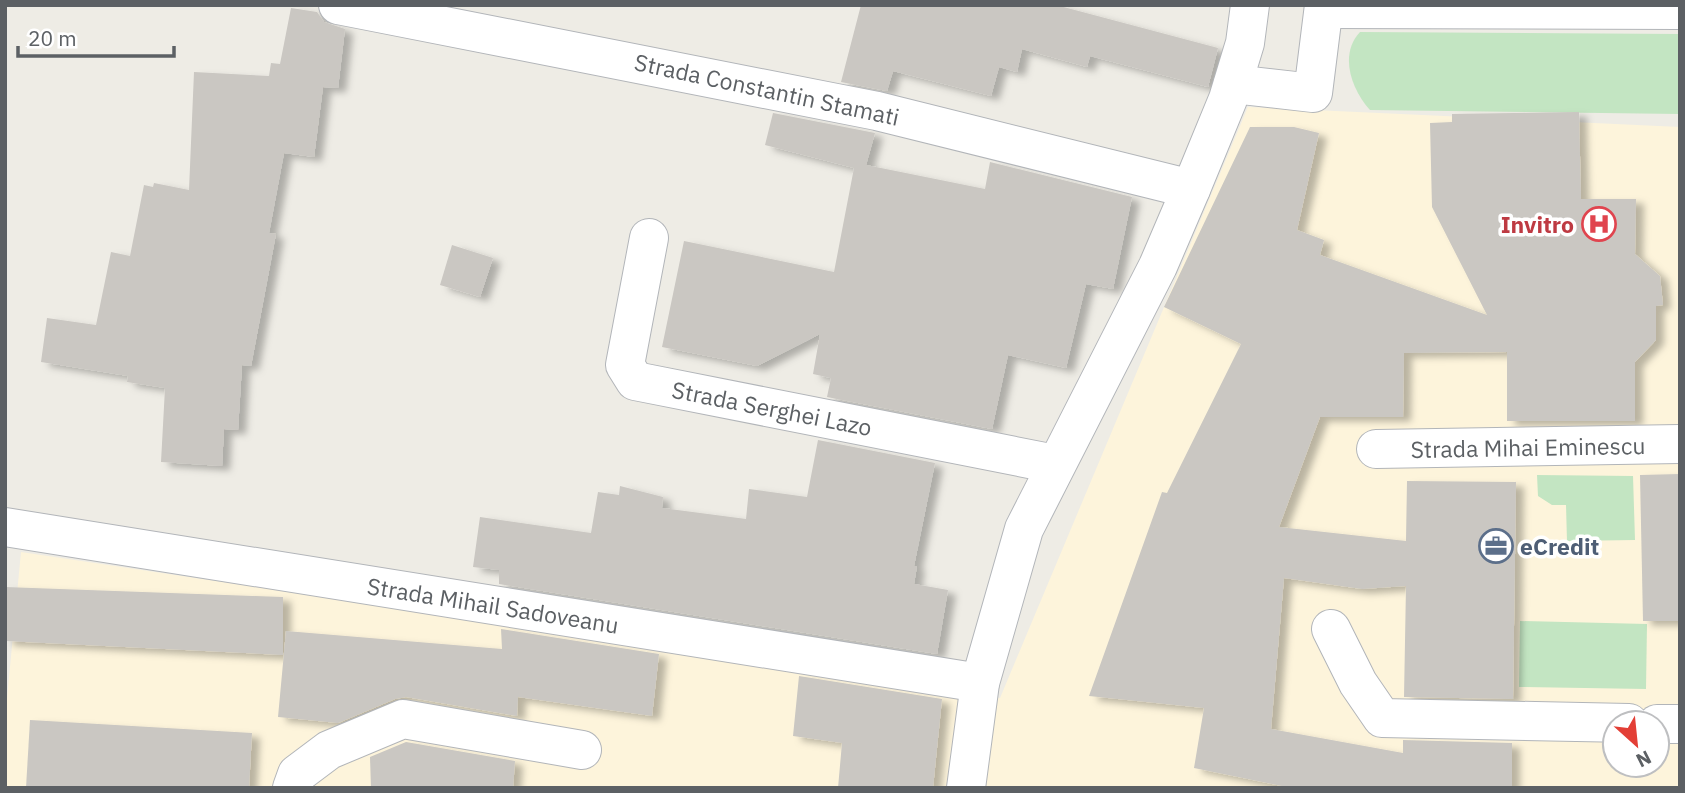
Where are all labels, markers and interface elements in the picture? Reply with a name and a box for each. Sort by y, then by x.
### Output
scale bar [18,14,173,58]
text: 20 m [28,24,77,52]
street label: Strada Constantin Stamati [632,46,902,132]
hospital icon: Invitro [1580,205,1618,243]
place label: Invitro [1501,209,1574,239]
street label: Strada Serghei Lazo [669,374,875,442]
street label: Strada Mihai Eminescu [1410,430,1646,464]
office icon: eCredit [1477,527,1515,565]
place label: eCredit [1520,531,1600,561]
street label: Strada Mihail Sadoveanu [365,570,621,640]
north arrow [1601,709,1671,779]
text: N [1632,745,1655,773]

